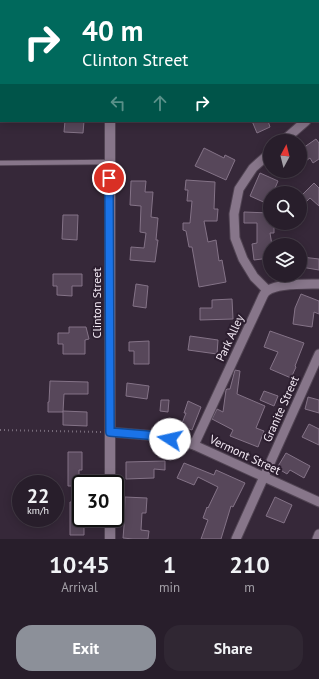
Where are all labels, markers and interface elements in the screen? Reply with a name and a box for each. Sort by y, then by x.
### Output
text: 40 m [82,12,143,49]
icon: right [16,16,68,68]
text: Clinton Street [82,48,188,71]
icon: left [107,92,129,114]
icon: ahead [149,92,171,114]
icon: right [191,92,213,114]
north arrow [263,134,307,178]
map controls [263,134,307,282]
pin [92,161,126,195]
icon: arrive [98,167,120,189]
button: search [263,186,307,230]
button: layers [263,238,307,282]
street label: Clinton Street [89,268,104,338]
street label: Park Alley [212,312,247,364]
street label: Granite Street [259,373,302,444]
position arrow [149,418,191,460]
street label: Vermont Street [206,431,283,478]
speed limit sign: 30 [72,475,124,527]
text: 22 [27,483,49,509]
text: km/h [27,504,49,517]
text: 10:45 [49,549,110,580]
text: 1 [163,549,176,580]
text: 210 [229,549,270,580]
text: Arrival [61,579,98,596]
text: min [159,579,180,596]
text: m [244,579,255,596]
button: Exit [16,625,156,671]
button: Share [164,625,303,671]

